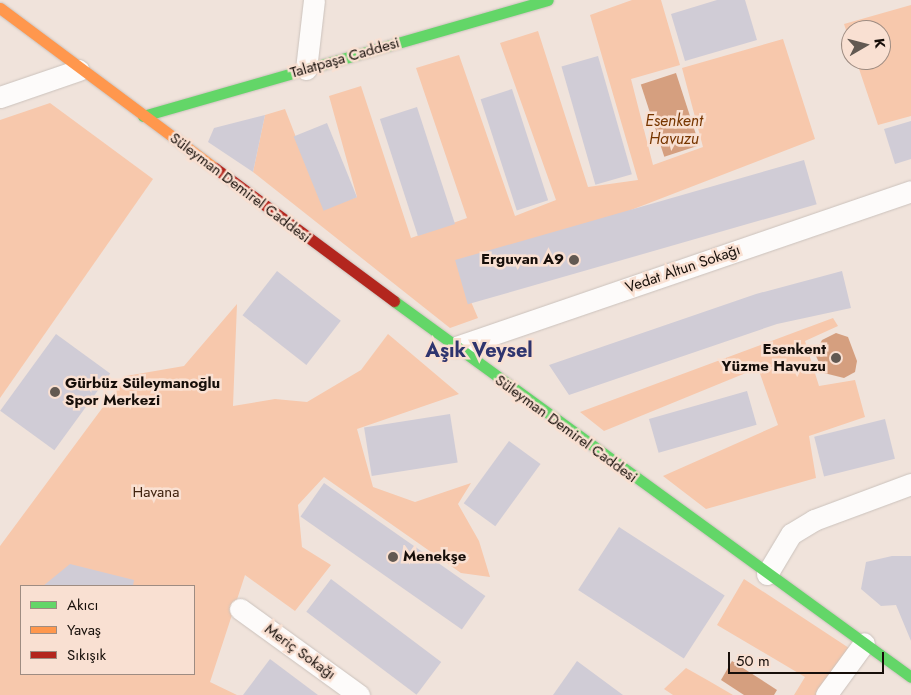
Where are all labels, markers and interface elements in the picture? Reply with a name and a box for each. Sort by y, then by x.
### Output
north arrow [841,20,891,70]
street label: Talatpaşa Caddesi [288,34,402,82]
text: K [869,37,890,49]
water label: Esenkent Havuzu [645,111,703,149]
street label: Süleyman Demirel Caddesi [166,129,314,247]
street label: Vedat Altun Sokağı [623,241,743,297]
place label: Erguvan A9 [481,251,564,269]
marker: Erguvan A9 [568,254,580,266]
district label: Aşık Veysel [425,338,533,362]
place label: Esenkent Yüzme Havuzu [722,340,826,375]
marker: Esenkent Yüzme Havuzu [830,352,842,364]
street label: Süleyman Demirel Caddesi [491,371,641,487]
place label: Gürbüz Süleymanoğlu Spor Merkezi [65,374,220,409]
marker: Gürbüz Süleymanoğlu Spor Merkezi [49,386,61,398]
park label: Havana [133,484,179,502]
place label: Menekşe [403,548,466,566]
marker: Menekşe [387,551,399,563]
legend [20,585,195,675]
text: Akıcı [67,594,98,616]
text: Yavaş [67,619,101,641]
street label: Meriç Sokağı [261,620,339,684]
scale bar [731,642,887,674]
text: Sıkışık [67,644,106,666]
text: 50 m [736,650,770,672]

